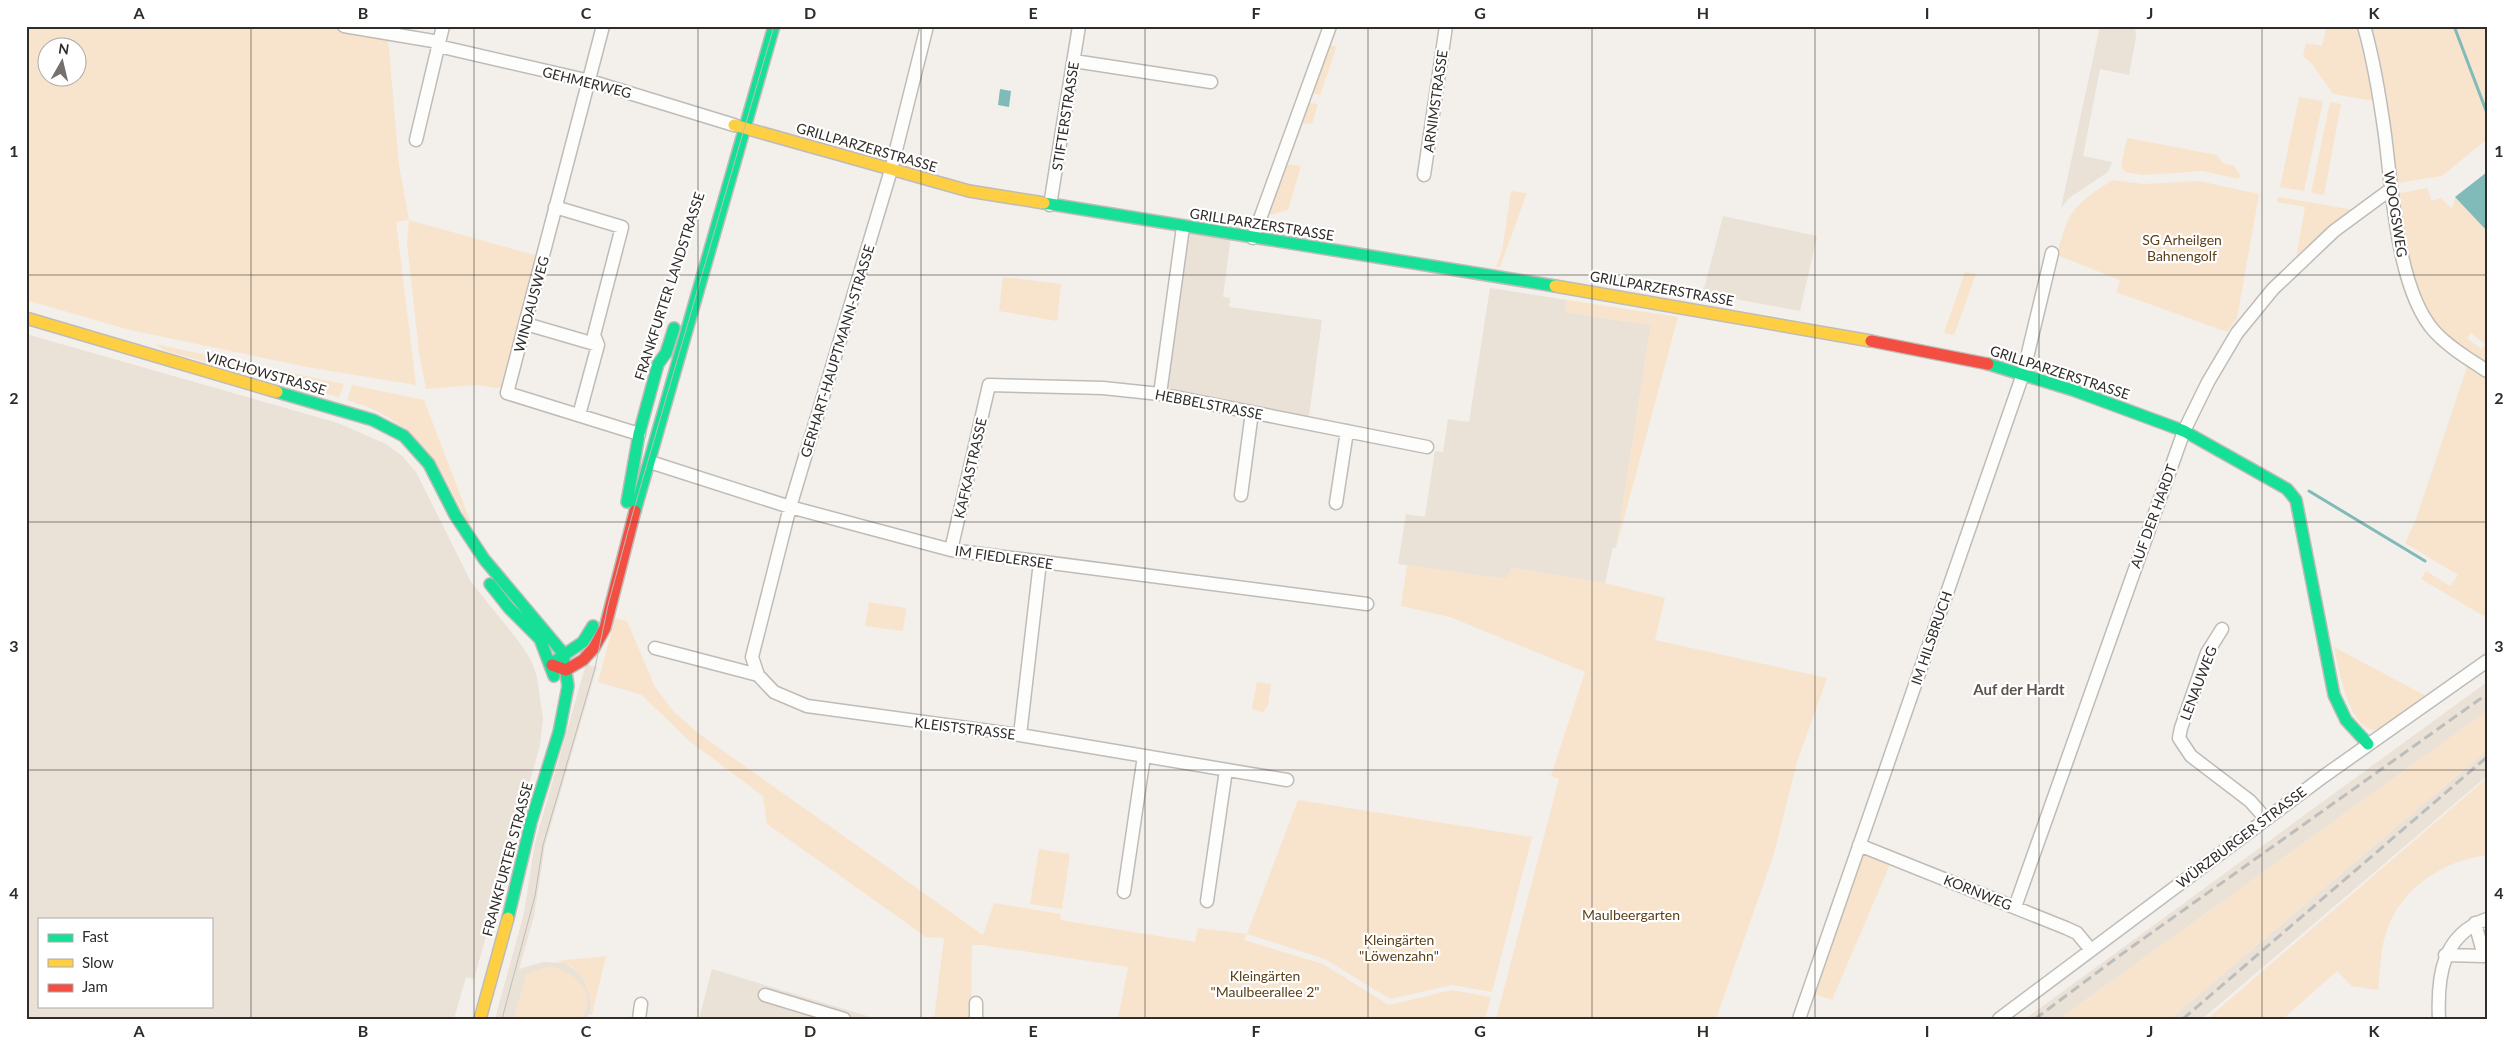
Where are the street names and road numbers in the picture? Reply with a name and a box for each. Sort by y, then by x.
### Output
street label: ARNIMSTRASSE [1419,49,1451,153]
street label: STIFTERSTRASSE [1048,60,1082,172]
street label: GEHMERWEG [541,63,633,101]
street label: GRILLPARZERSTRASSE [795,119,939,175]
street label: WOOGSWEG [2381,170,2411,258]
street label: FRANKFURTER LANDSTRASSE [630,190,708,382]
street label: GRILLPARZERSTRASSE [1189,204,1335,244]
street label: GERHART-HAUPTMANN-STRASSE [796,243,878,459]
street label: WINDAUSWEG [510,254,552,354]
street label: GRILLPARZERSTRASSE [1589,267,1735,309]
street label: GRILLPARZERSTRASSE [1988,341,2132,403]
street label: VIRCHOWSTRASSE [204,348,328,398]
street label: HEBBELSTRASSE [1154,385,1264,423]
street label: KAFKASTRASSE [950,416,990,520]
street label: AUF DER HARDT [2126,461,2180,570]
street label: IM FIEDLERSEE [954,542,1054,572]
street label: IM HILSBRUCH [1907,589,1955,687]
street label: LENAUWEG [2176,643,2220,723]
street label: KLEISTSTRASSE [913,713,1017,743]
street label: FRANKFURTER STRASSE [478,780,536,938]
street label: WÜRZBURGER STRASSE [2173,783,2309,891]
street label: KORNWEG [1941,871,2015,913]

